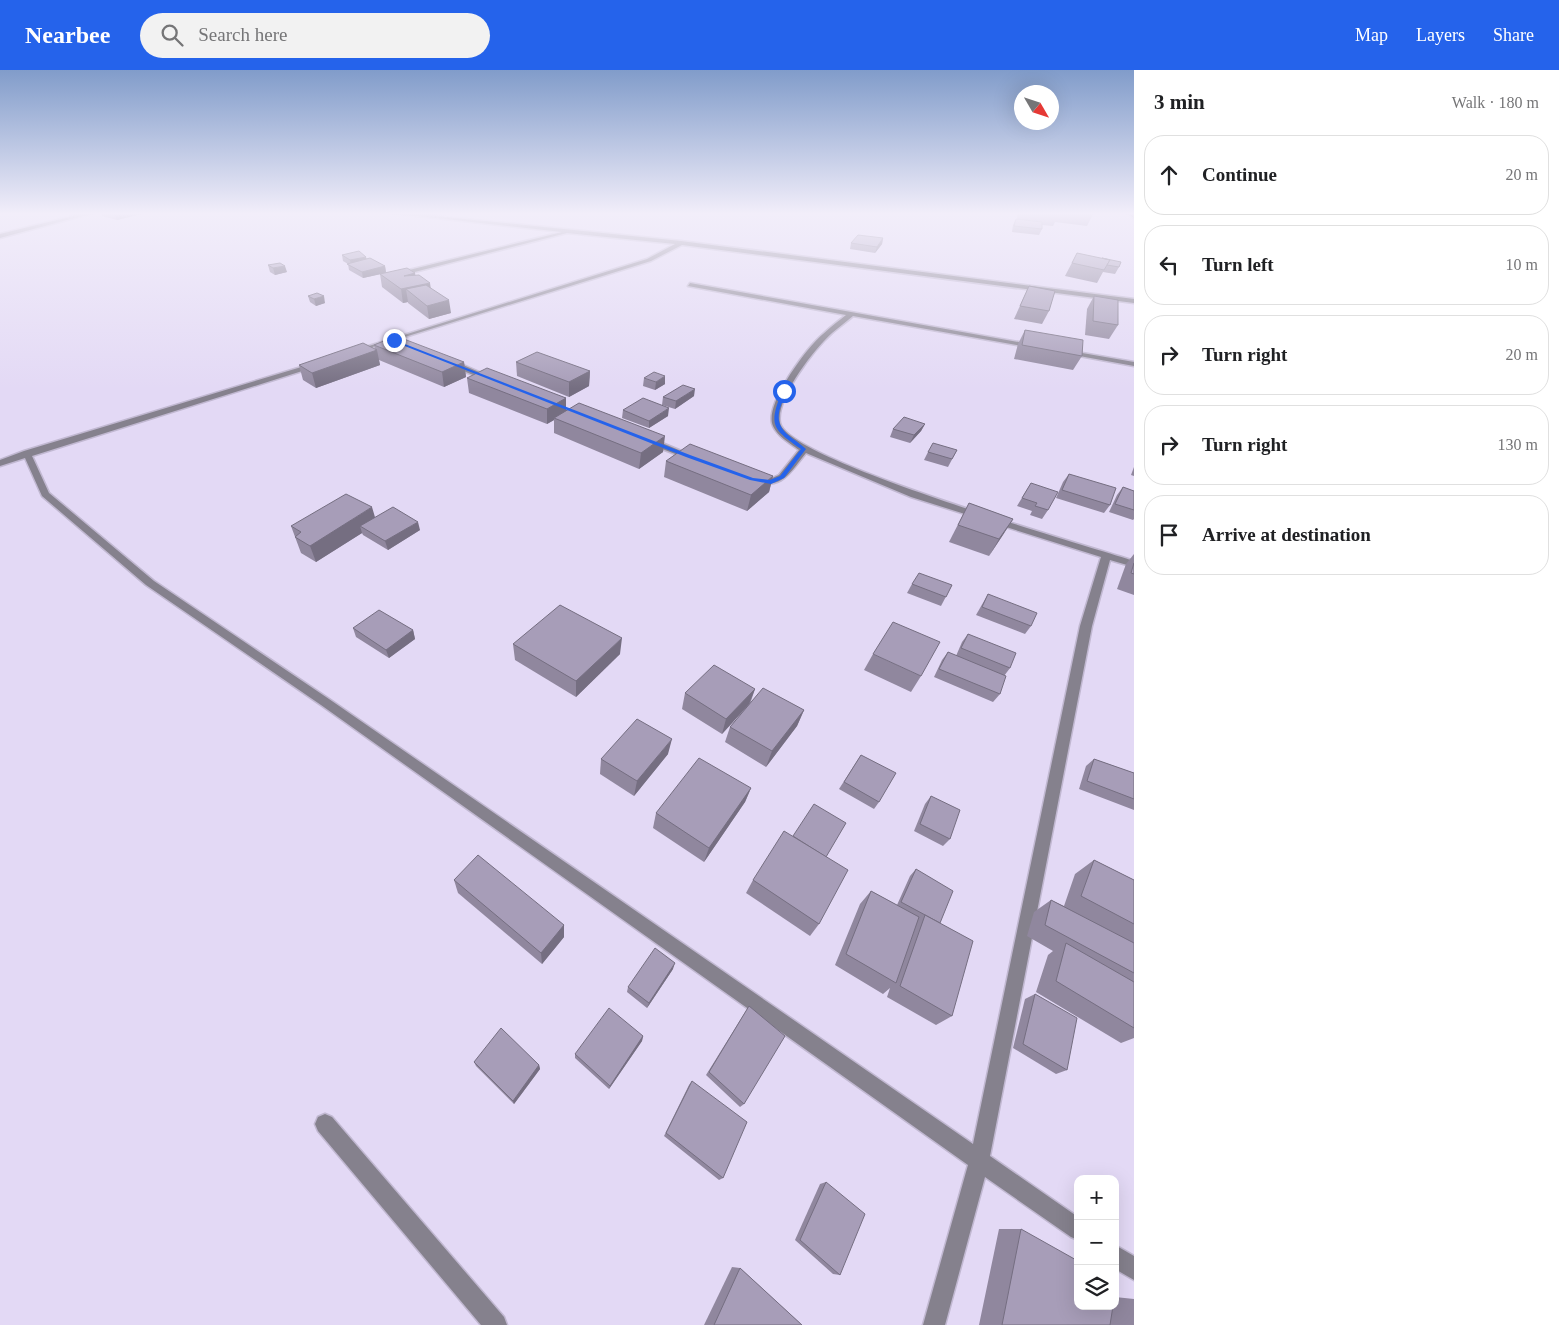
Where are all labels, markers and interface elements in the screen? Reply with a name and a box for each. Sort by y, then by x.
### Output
search box [140,13,490,58]
icon: search [158,21,186,49]
text: Nearbee [25,22,110,48]
text: Search here [198,24,287,45]
text: Map [1355,25,1388,45]
text: Layers [1416,25,1465,45]
text: Share [1493,25,1534,45]
north arrow [1014,85,1059,130]
text: 3 min [1154,90,1205,114]
text: Walk · 180 m [1452,94,1539,111]
icon: ahead [1155,161,1183,189]
text: Continue [1202,164,1277,185]
text: 20 m [1506,166,1538,183]
icon: left [1155,251,1183,279]
text: Turn left [1202,254,1274,275]
text: 10 m [1506,256,1538,273]
route end [383,329,406,352]
icon: right [1155,341,1183,369]
text: Turn right [1202,344,1287,365]
text: 20 m [1506,346,1538,363]
route start [773,380,796,403]
icon: right [1155,431,1183,459]
text: Turn right [1202,434,1287,455]
text: 130 m [1498,436,1538,453]
icon: arrive [1155,521,1183,549]
text: Arrive at destination [1202,524,1371,545]
map controls [1074,1175,1119,1310]
button: + [1074,1175,1119,1220]
button: − [1074,1220,1119,1265]
button: layers [1074,1265,1119,1310]

